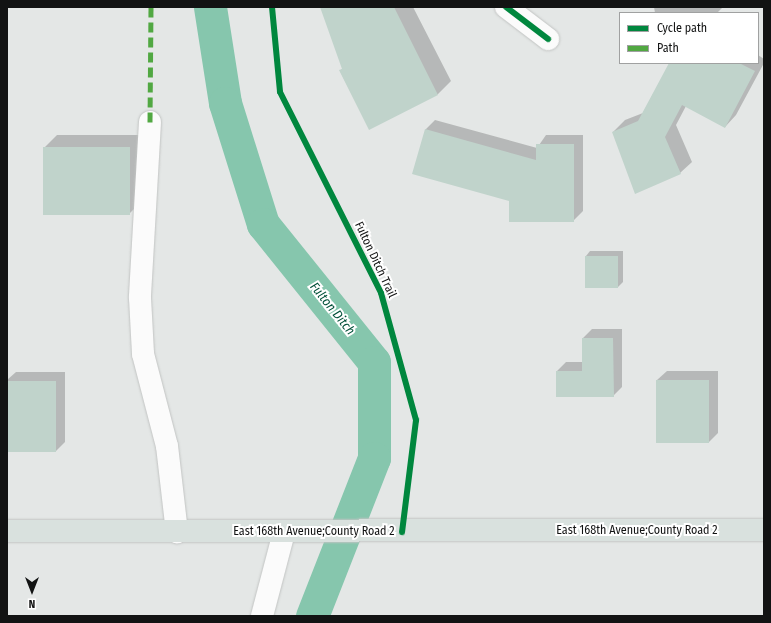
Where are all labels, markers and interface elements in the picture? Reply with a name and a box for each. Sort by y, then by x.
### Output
legend [619,12,759,64]
text: Cycle path [657,21,707,35]
text: Path [657,41,679,55]
street label: Fulton Ditch Trail [351,220,399,300]
water label: Fulton Ditch [306,280,358,338]
street label: East 168th Avenue;County Road 2 [556,524,718,538]
street label: East 168th Avenue;County Road 2 [233,525,395,539]
north arrow [12,571,52,611]
text: N [29,597,35,610]

